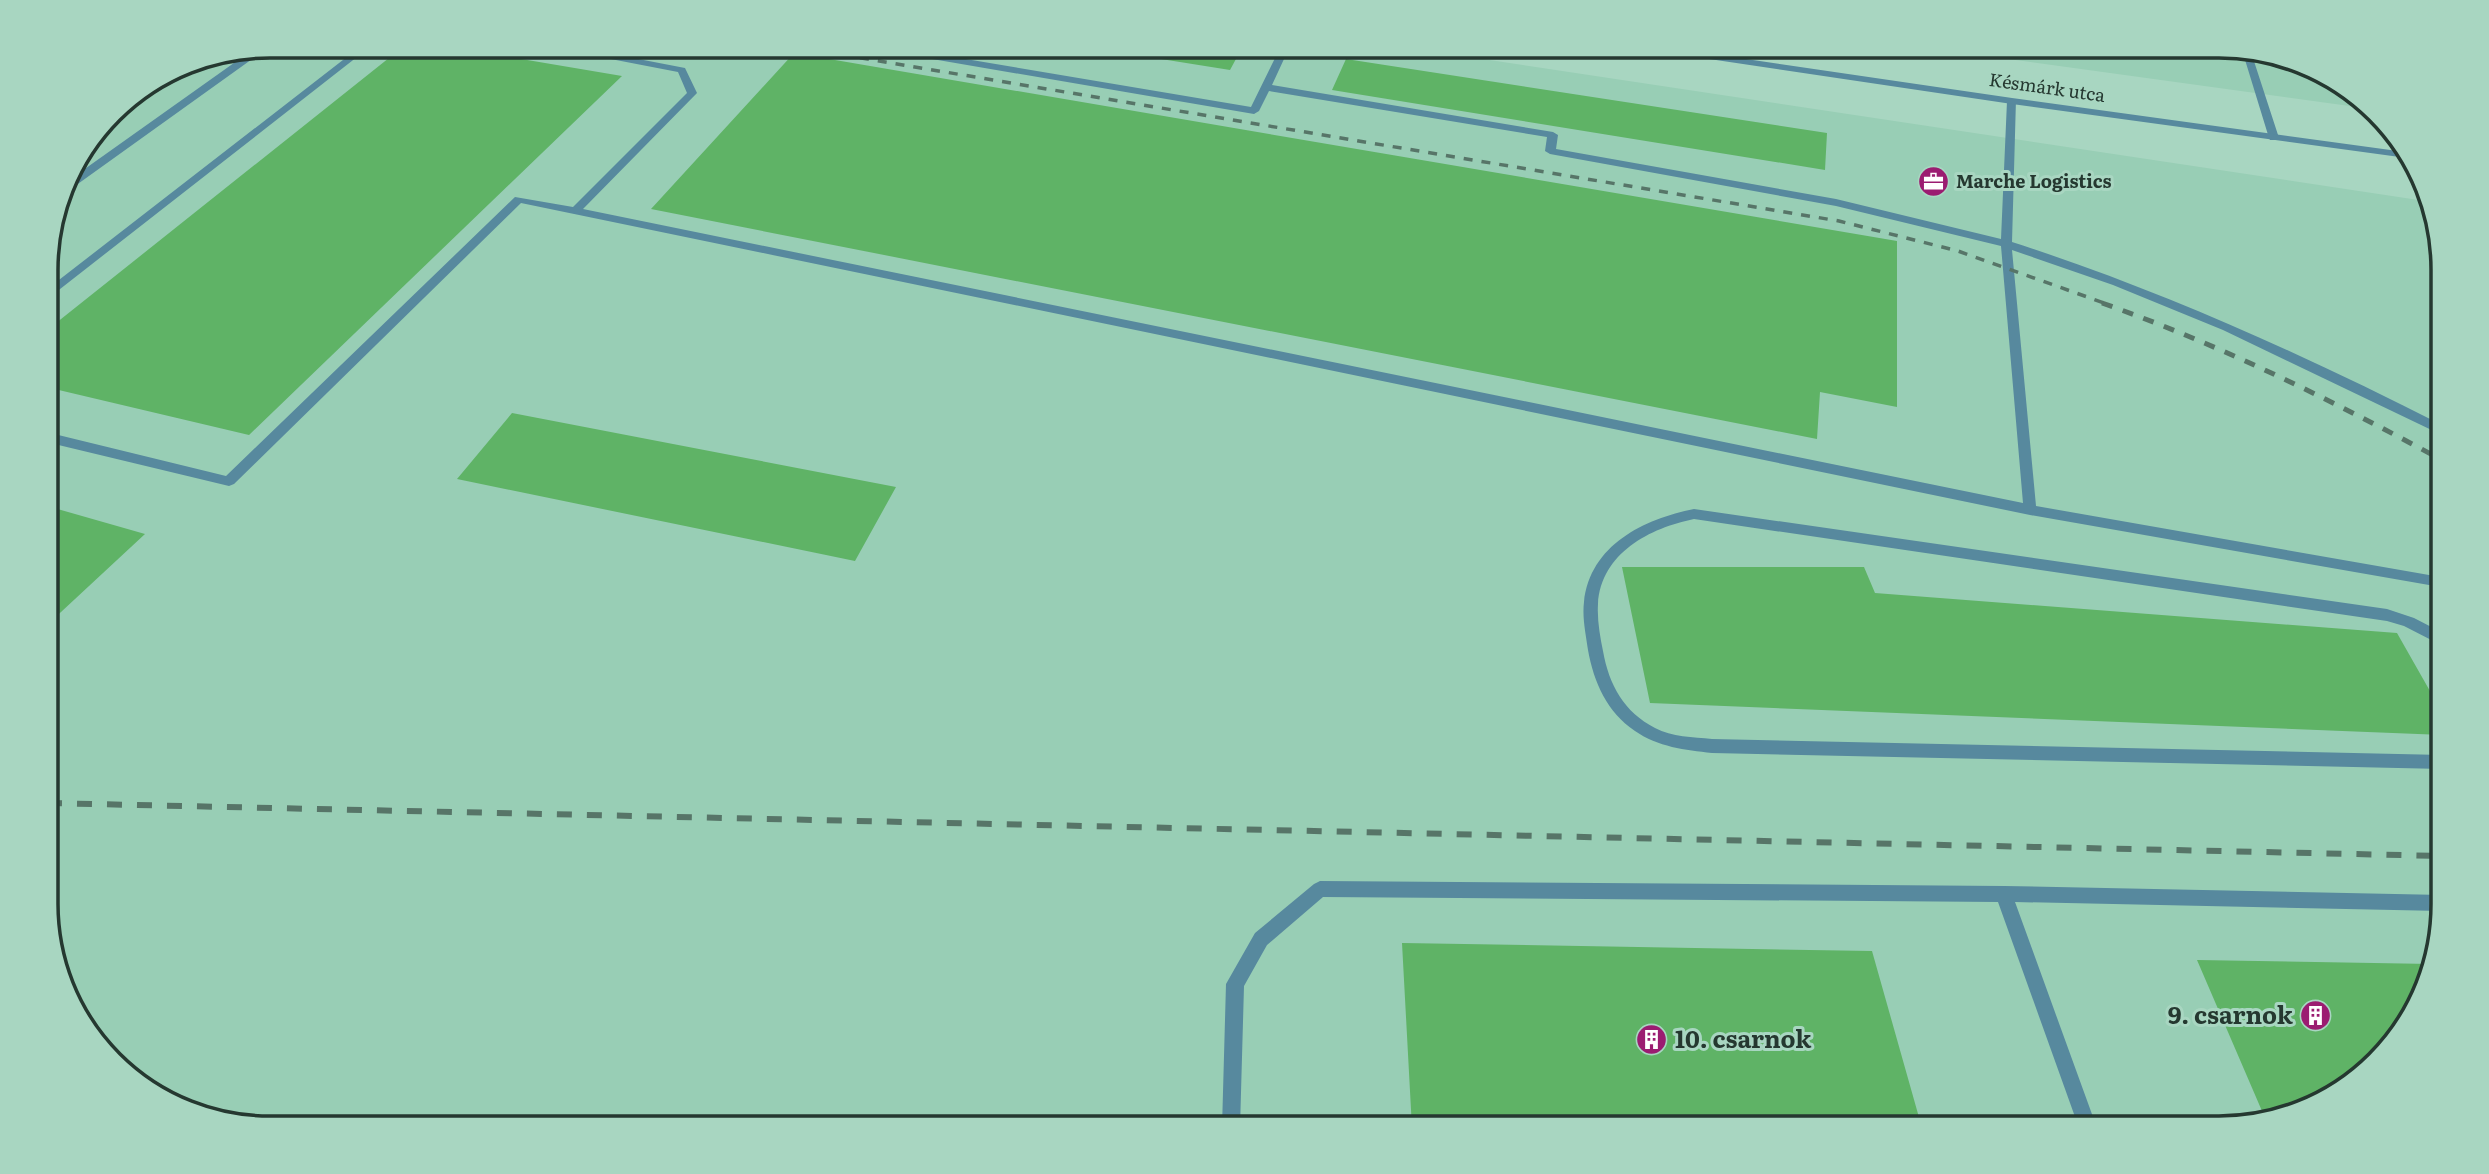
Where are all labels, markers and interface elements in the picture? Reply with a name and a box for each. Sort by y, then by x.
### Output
street label: Késmárk utca [1987,65,2107,108]
office icon: Marche Logistics [1916,165,1950,199]
place label: Marche Logistics [1956,167,2112,194]
place label: 9. csarnok [2168,996,2294,1031]
building icon: 9. csarnok [2299,999,2333,1033]
place label: 10. csarnok [1675,1020,1812,1055]
building icon: 10. csarnok [1635,1023,1669,1057]

